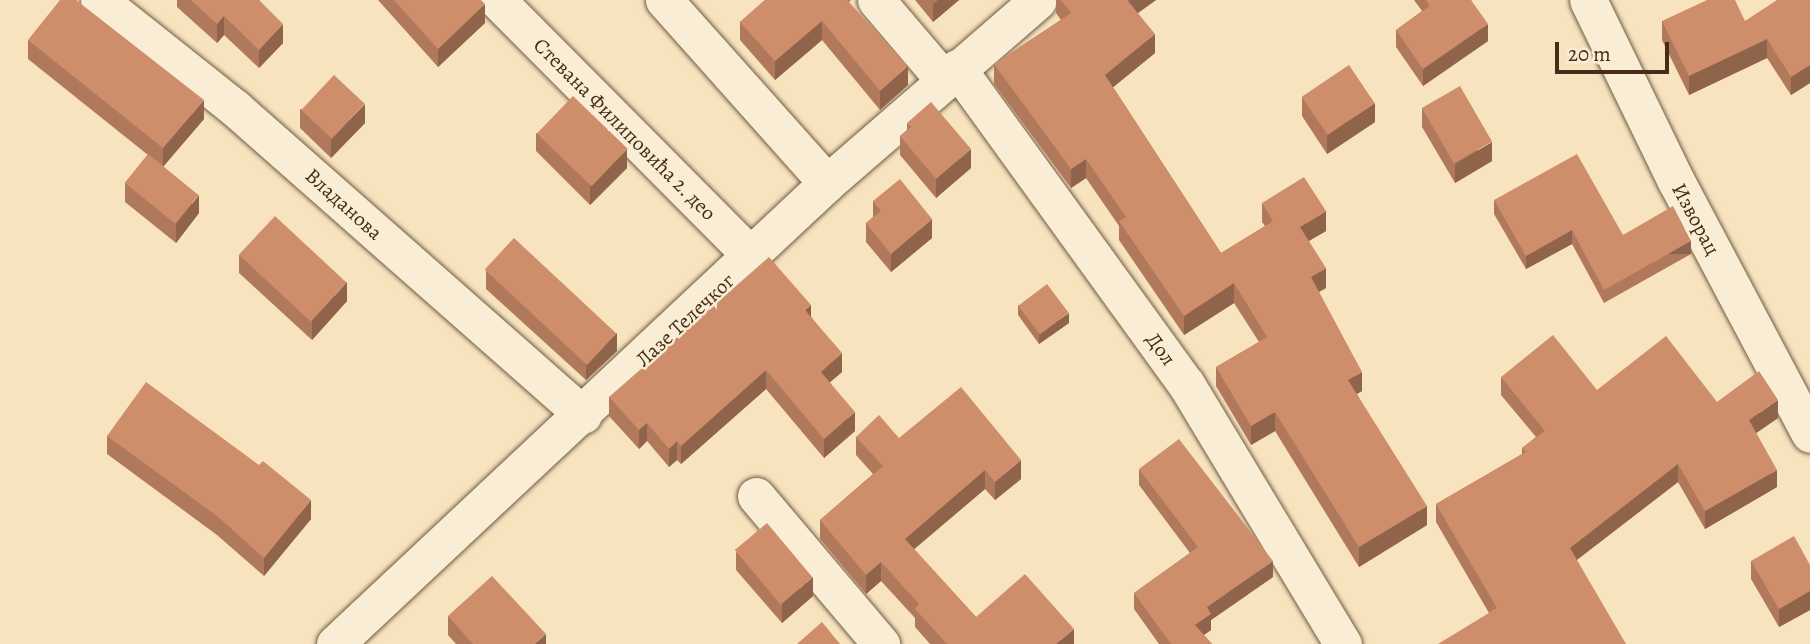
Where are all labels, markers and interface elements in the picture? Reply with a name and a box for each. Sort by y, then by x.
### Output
scale bar [1558,28,1672,72]
street label: Стевана Филиповића 2. део [528,32,722,226]
text: 20 m [1568,40,1611,68]
street label: Владанова [300,163,388,245]
street label: Изворац [1667,179,1725,259]
street label: Лазе Телечког [631,268,739,372]
street label: Дол [1141,328,1181,370]

